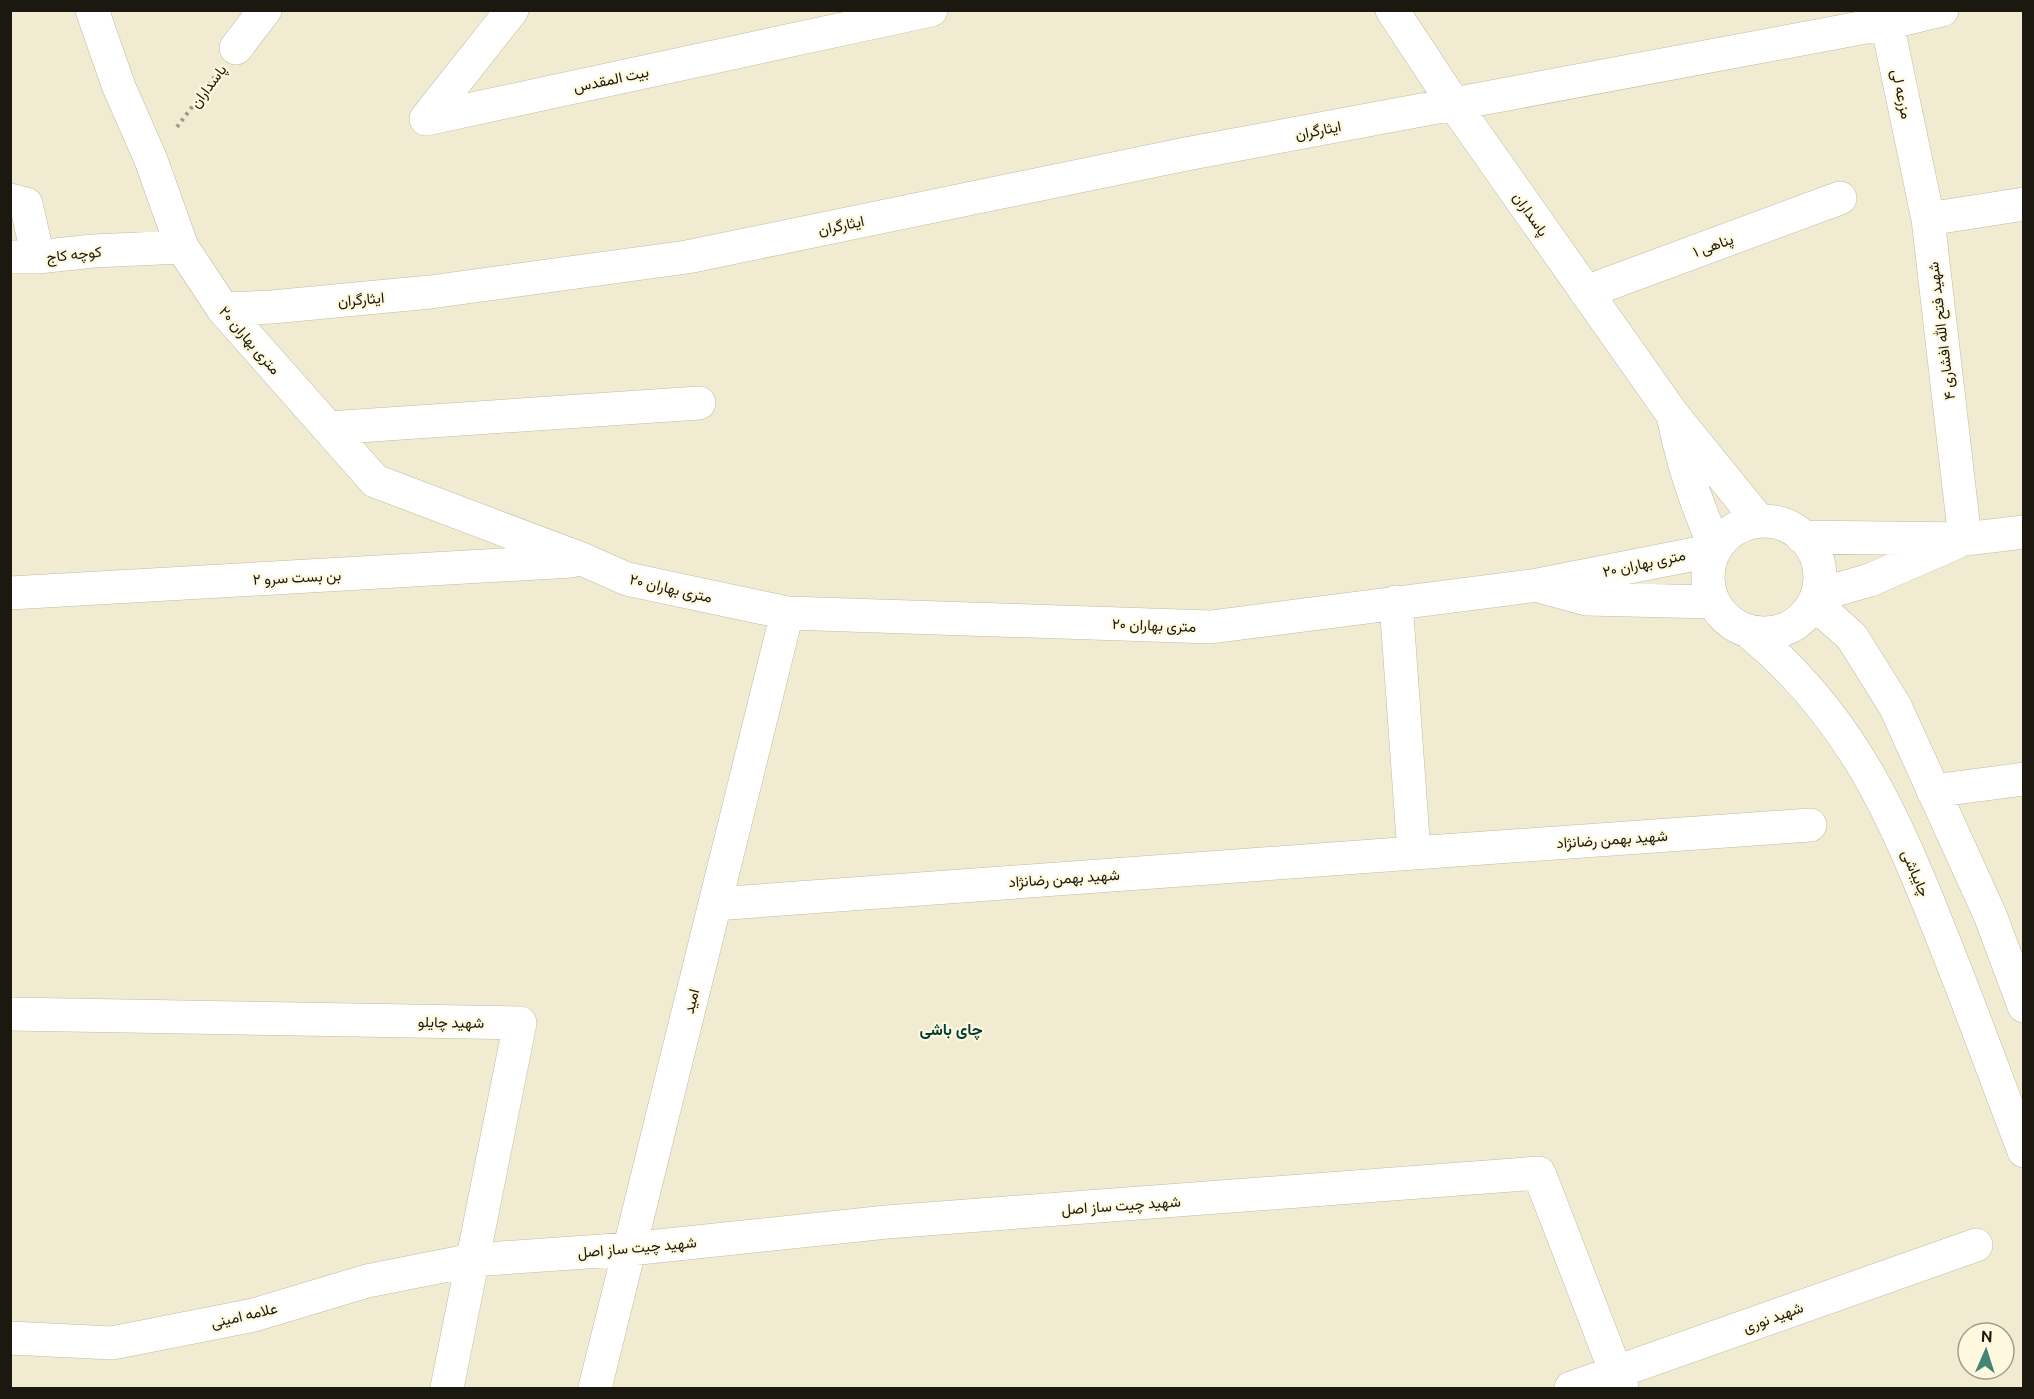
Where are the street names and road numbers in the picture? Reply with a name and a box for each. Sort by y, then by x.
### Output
street label: پاسداران [186,61,231,112]
street label: بیت المقدس [572,63,651,97]
street label: مزرعه لی [1886,67,1916,121]
street label: ایثارگران [1293,117,1343,144]
street label: پاسداران [1508,189,1552,240]
street label: ایثارگران [816,212,866,239]
street label: پناهی ۱ [1691,230,1736,262]
street label: کوچه کاج [46,243,103,268]
street label: شهید فتح الله افشاری ۴ [1924,260,1961,401]
street label: ایثارگران [337,289,385,310]
street label: ۲۰ متری بهاران [214,303,284,379]
street label: ۲۰ متری بهاران [1601,546,1687,582]
street label: بن بست سرو ۲ [252,566,342,590]
street label: ۲۰ متری بهاران [628,570,714,608]
street label: ۲۰ متری بهاران [1111,615,1196,637]
street label: شهید بهمن رضانژاد [1556,827,1669,853]
street label: چایباشی [1897,847,1933,900]
street label: شهید بهمن رضانژاد [1008,866,1121,892]
street label: امید [680,987,703,1015]
street label: شهید چایلو [418,1013,484,1033]
street label: شهید چیت ساز اصل [1061,1192,1181,1220]
street label: شهید چیت ساز اصل [577,1233,698,1263]
street label: شهید نوری [1741,1298,1806,1338]
street label: علامه امینی [209,1299,280,1333]

